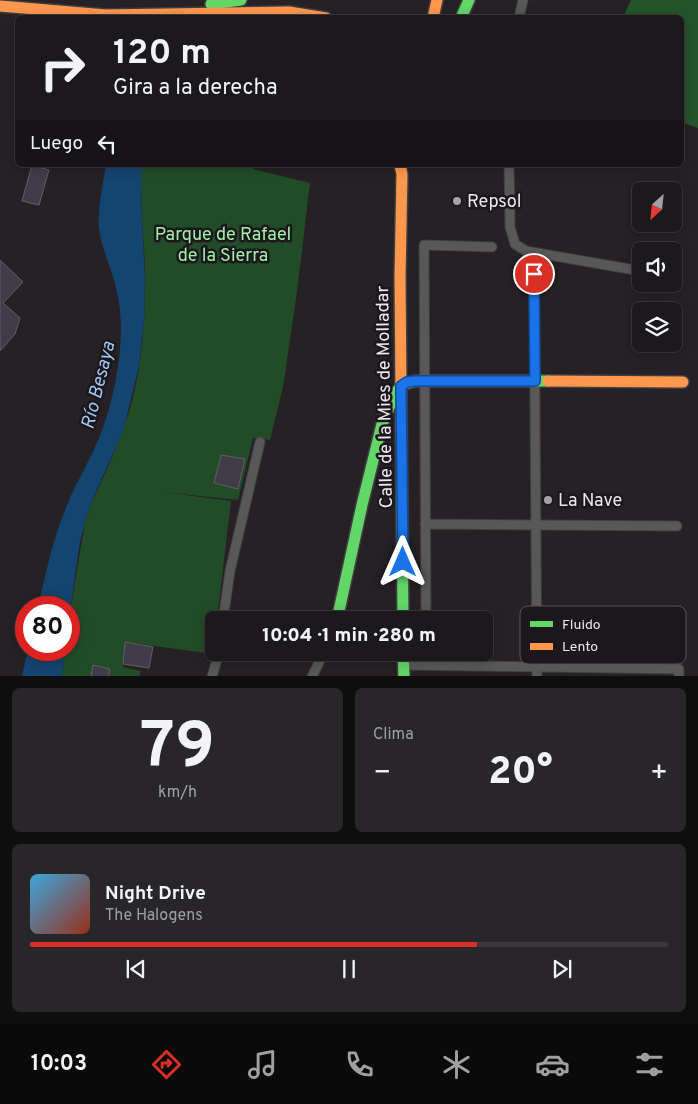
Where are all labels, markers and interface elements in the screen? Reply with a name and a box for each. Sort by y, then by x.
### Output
text: 120 m [113,32,211,76]
icon: right [30,35,95,100]
text: Gira a la derecha [113,75,278,102]
icon: left [93,130,121,158]
text: Luego [30,132,83,156]
north arrow [632,182,682,232]
map controls [632,182,682,352]
place label: Repsol [467,191,521,214]
marker: Repsol [451,195,463,207]
park label: Parque de Rafael de la Sierra [155,224,291,268]
button: sound [632,242,682,292]
pin [513,253,555,295]
icon: arrive [520,260,548,288]
street label: Calle de la Mies de Molladar [372,285,399,509]
button: layers [632,302,682,352]
water label: Río Besaya [76,339,121,432]
place label: La Nave [558,490,622,513]
marker: La Nave [542,494,554,506]
position arrow [376,535,428,587]
speed limit sign: 80 [15,596,80,661]
legend [520,606,686,664]
text: Fluido [562,617,601,634]
text: 10:04 · 1 min · 280 m [262,624,436,648]
text: Lento [562,639,598,656]
text: 79 [140,709,215,791]
text: Clima [373,725,414,745]
text: 20° [488,749,553,798]
text: − [373,756,391,792]
text: + [650,756,668,792]
text: km/h [158,783,197,803]
text: Night Drive [105,882,206,906]
text: The Halogens [105,906,203,926]
icon: previous [122,955,150,983]
icon: pause [335,955,363,983]
icon: next [548,955,576,983]
icon: directions [149,1047,184,1082]
icon: music [245,1047,280,1082]
icon: phone [342,1047,377,1082]
icon: climate [439,1047,474,1082]
icon: car [535,1047,570,1082]
icon: filters [632,1047,667,1082]
text: 10:03 [31,1051,87,1078]

